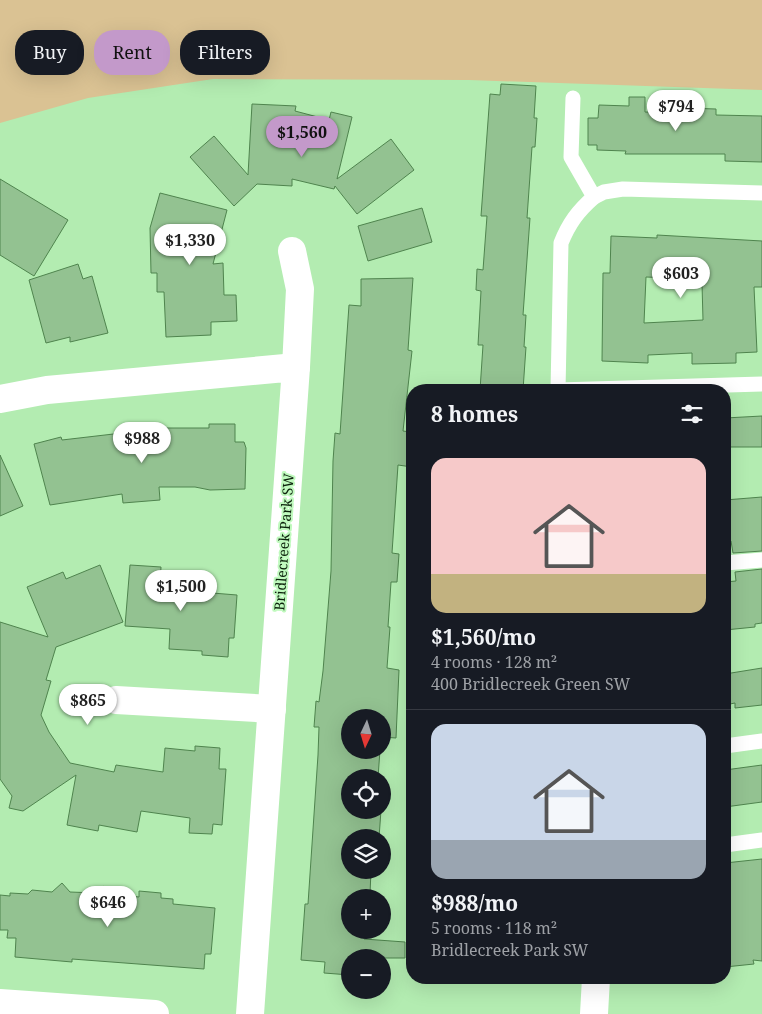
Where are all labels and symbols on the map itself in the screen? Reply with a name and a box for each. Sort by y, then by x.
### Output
pin: $794 [646,90,706,132]
pin: $1,560 [261,116,343,158]
pin: $1,330 [149,224,231,266]
pin: $603 [651,256,711,299]
pin: $988 [112,422,172,464]
street label: Bridlecreek Park SW [269,472,298,611]
pin: $1,500 [140,570,222,612]
pin: $865 [58,684,118,726]
north arrow [341,709,391,759]
pin: $646 [78,886,138,928]

